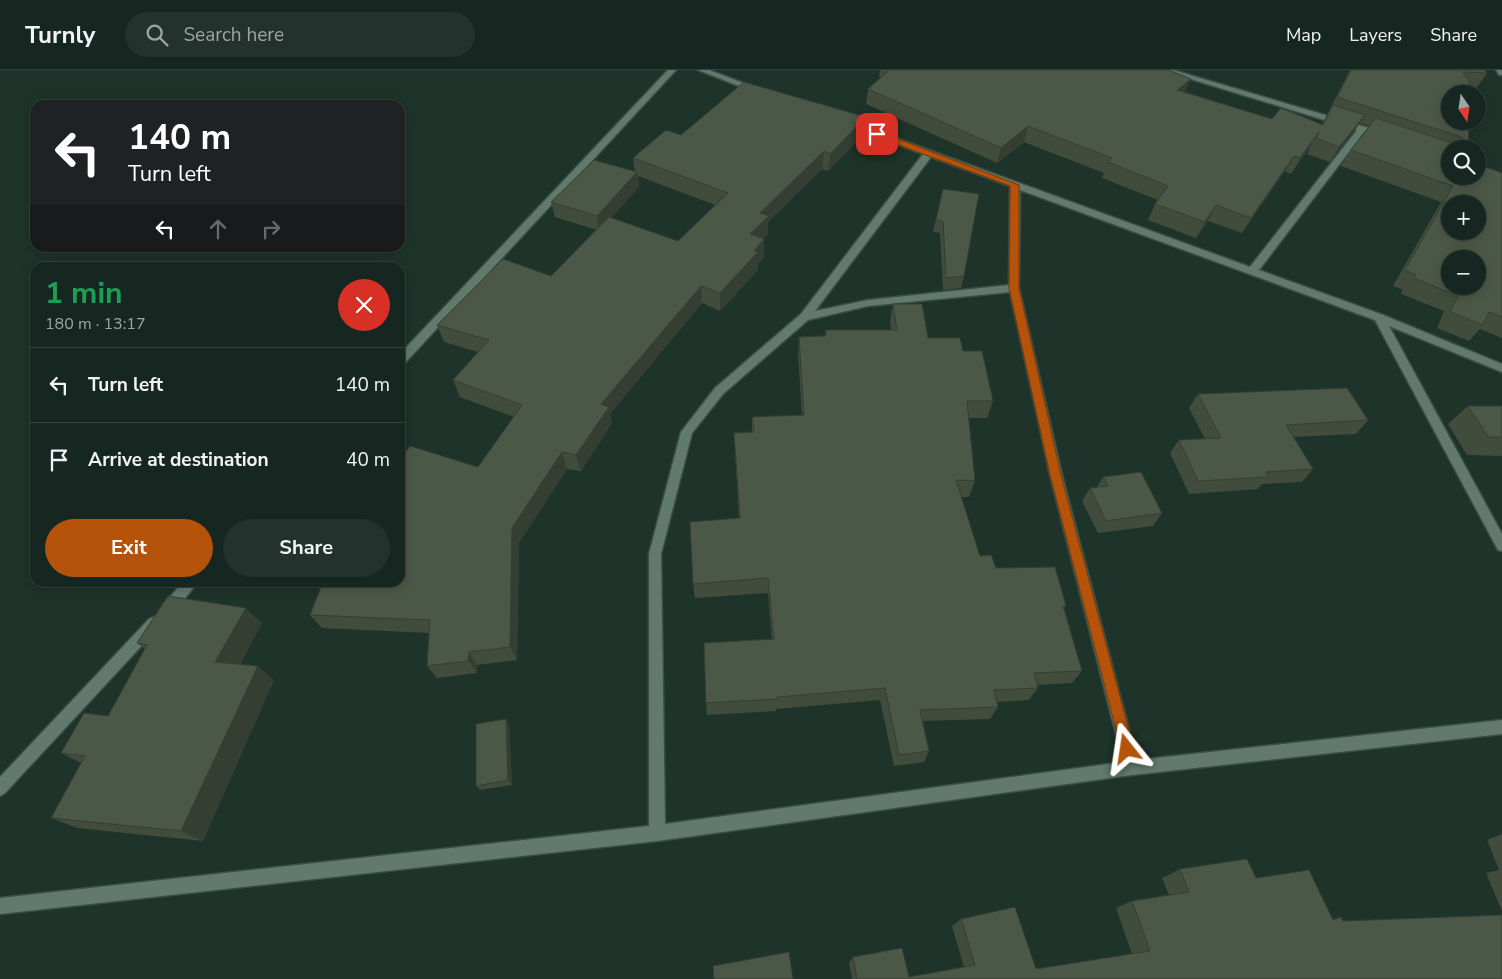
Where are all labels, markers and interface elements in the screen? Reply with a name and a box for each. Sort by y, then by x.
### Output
search box [125,12,475,57]
text: Turnly [25,19,95,51]
icon: search [143,21,171,49]
text: Search here [183,22,284,48]
text: Map [1286,23,1321,47]
text: Layers [1349,23,1402,47]
text: Share [1430,23,1477,47]
north arrow [1441,85,1486,130]
map controls [1441,85,1486,295]
pin [856,113,898,155]
text: 140 m [128,114,231,161]
icon: left [45,120,110,185]
icon: arrive [863,120,891,148]
button: search [1441,140,1486,185]
text: Turn left [128,159,211,189]
button: + [1441,195,1486,240]
icon: left [151,215,179,243]
icon: ahead [204,215,232,243]
icon: right [257,215,285,243]
button: − [1441,250,1486,295]
text: 1 min [45,273,123,314]
button: close [338,279,390,331]
text: 180 m · 13:17 [45,313,146,335]
icon: left [45,371,73,399]
text: Turn left [88,372,163,398]
text: 140 m [335,372,390,398]
icon: arrive [45,446,73,474]
text: Arrive at destination [88,447,269,473]
text: 40 m [346,447,390,473]
button: Exit [45,519,213,577]
button: Share [223,519,390,577]
position arrow [1100,722,1152,774]

